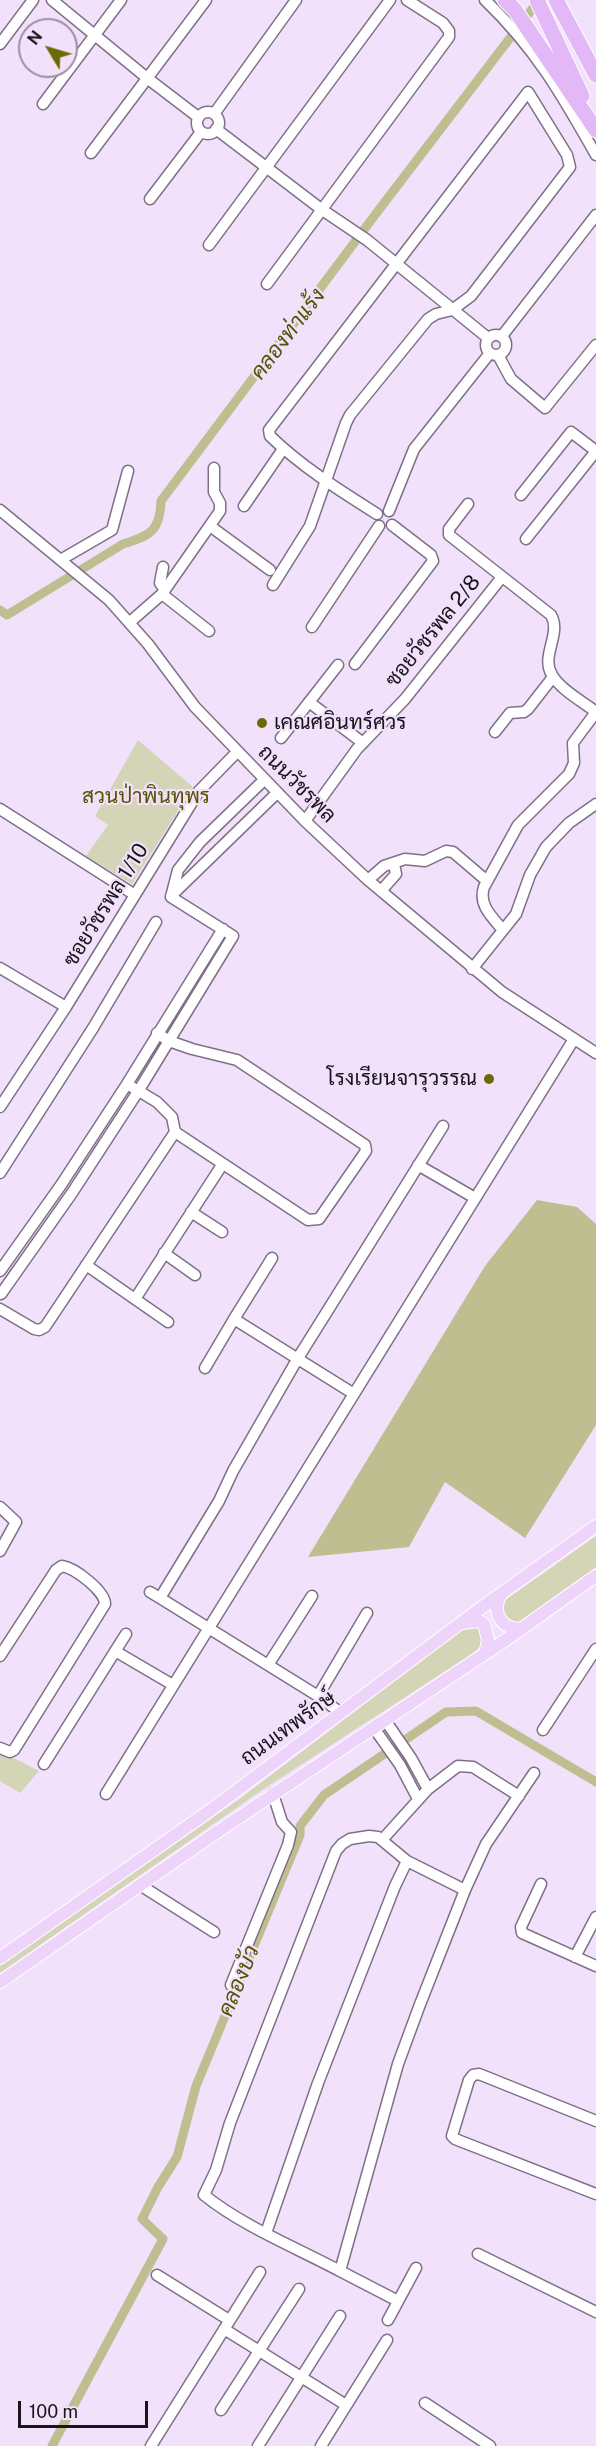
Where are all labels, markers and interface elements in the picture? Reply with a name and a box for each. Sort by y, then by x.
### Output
north arrow [18,18,78,78]
text: N [24,27,46,49]
water label: คลองท่าแร้ง [245,283,331,385]
street label: ซอยวัชรพล 2/8 [380,570,486,692]
place label: เคณศอินทร์ศวร [274,710,406,736]
marker: เคณศอินทร์ศวร [255,716,269,730]
street label: ถนนวัชรพล [253,740,341,828]
park label: สวนป่าพินทุพร [82,784,210,810]
street label: ซอยวัชรพล 1/10 [58,839,154,971]
place label: โรงเรียนจารุวรรณ [327,1066,477,1092]
marker: โรงเรียนจารุวรรณ [482,1072,496,1086]
street label: ถนนเทพรักษ์ [236,1685,340,1771]
water label: คลองบัว [213,1942,265,2020]
scale bar [21,2389,152,2427]
text: 100 m [29,2401,78,2422]

